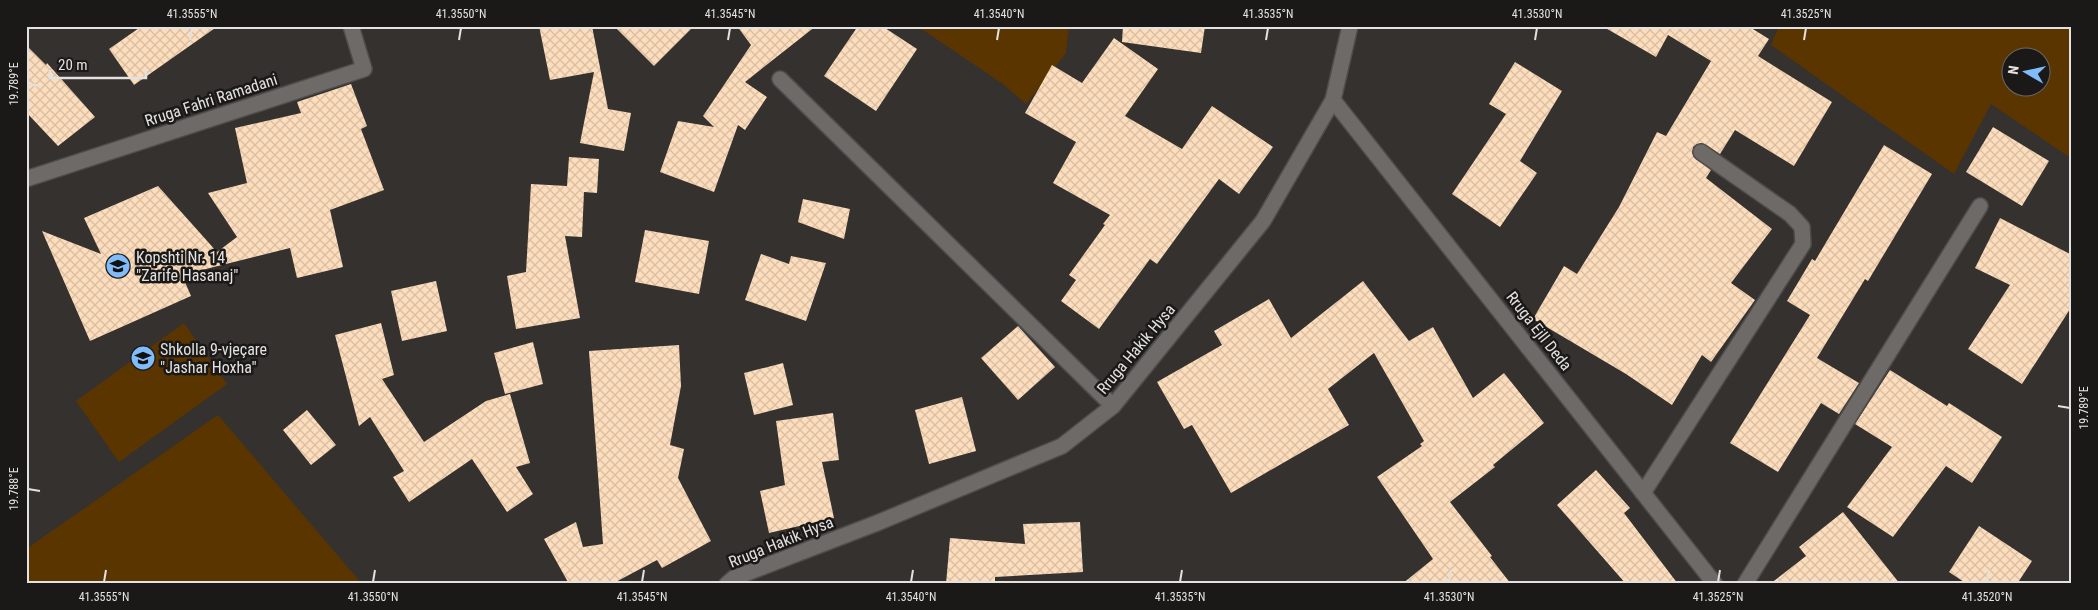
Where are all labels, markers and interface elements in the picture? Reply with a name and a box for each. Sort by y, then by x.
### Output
text: 41.3555°N [167,7,217,21]
text: 41.3550°N [436,7,486,21]
text: 41.3545°N [705,7,755,21]
text: 41.3540°N [974,7,1024,21]
text: 41.3535°N [1243,7,1293,21]
text: 41.3530°N [1512,7,1562,21]
text: 41.3525°N [1781,7,1831,21]
scale bar [50,48,146,80]
north arrow [2000,48,2050,98]
text: 20 m [58,56,88,74]
text: 19.789°E [7,62,21,106]
text: N [2005,64,2022,75]
street label: Rruga Fahri Ramadani [142,70,280,130]
place label: Kopshti Nr. 14 "Zarife Hasanaj" [136,248,238,285]
school or university icon: Kopshti Nr. 14 "Zarife Hasanaj" [105,253,131,279]
street label: Rruga Ejll Deda [1502,288,1576,374]
street label: Rruga Hakik Hysa [1093,300,1179,398]
place label: Shkolla 9-vjeçare "Jashar Hoxha" [160,340,267,377]
school or university icon: Shkolla 9-vjeçare "Jashar Hoxha" [130,345,156,371]
text: 19.789°E [2077,386,2091,430]
text: 19.788°E [7,467,21,511]
street label: Rruga Hakik Hysa [726,512,836,572]
text: 41.3555°N [79,590,129,604]
text: 41.3550°N [348,590,398,604]
text: 41.3545°N [617,590,667,604]
text: 41.3540°N [886,590,936,604]
text: 41.3535°N [1155,590,1205,604]
text: 41.3530°N [1424,590,1474,604]
text: 41.3525°N [1693,590,1743,604]
text: 41.3520°N [1962,590,2012,604]

